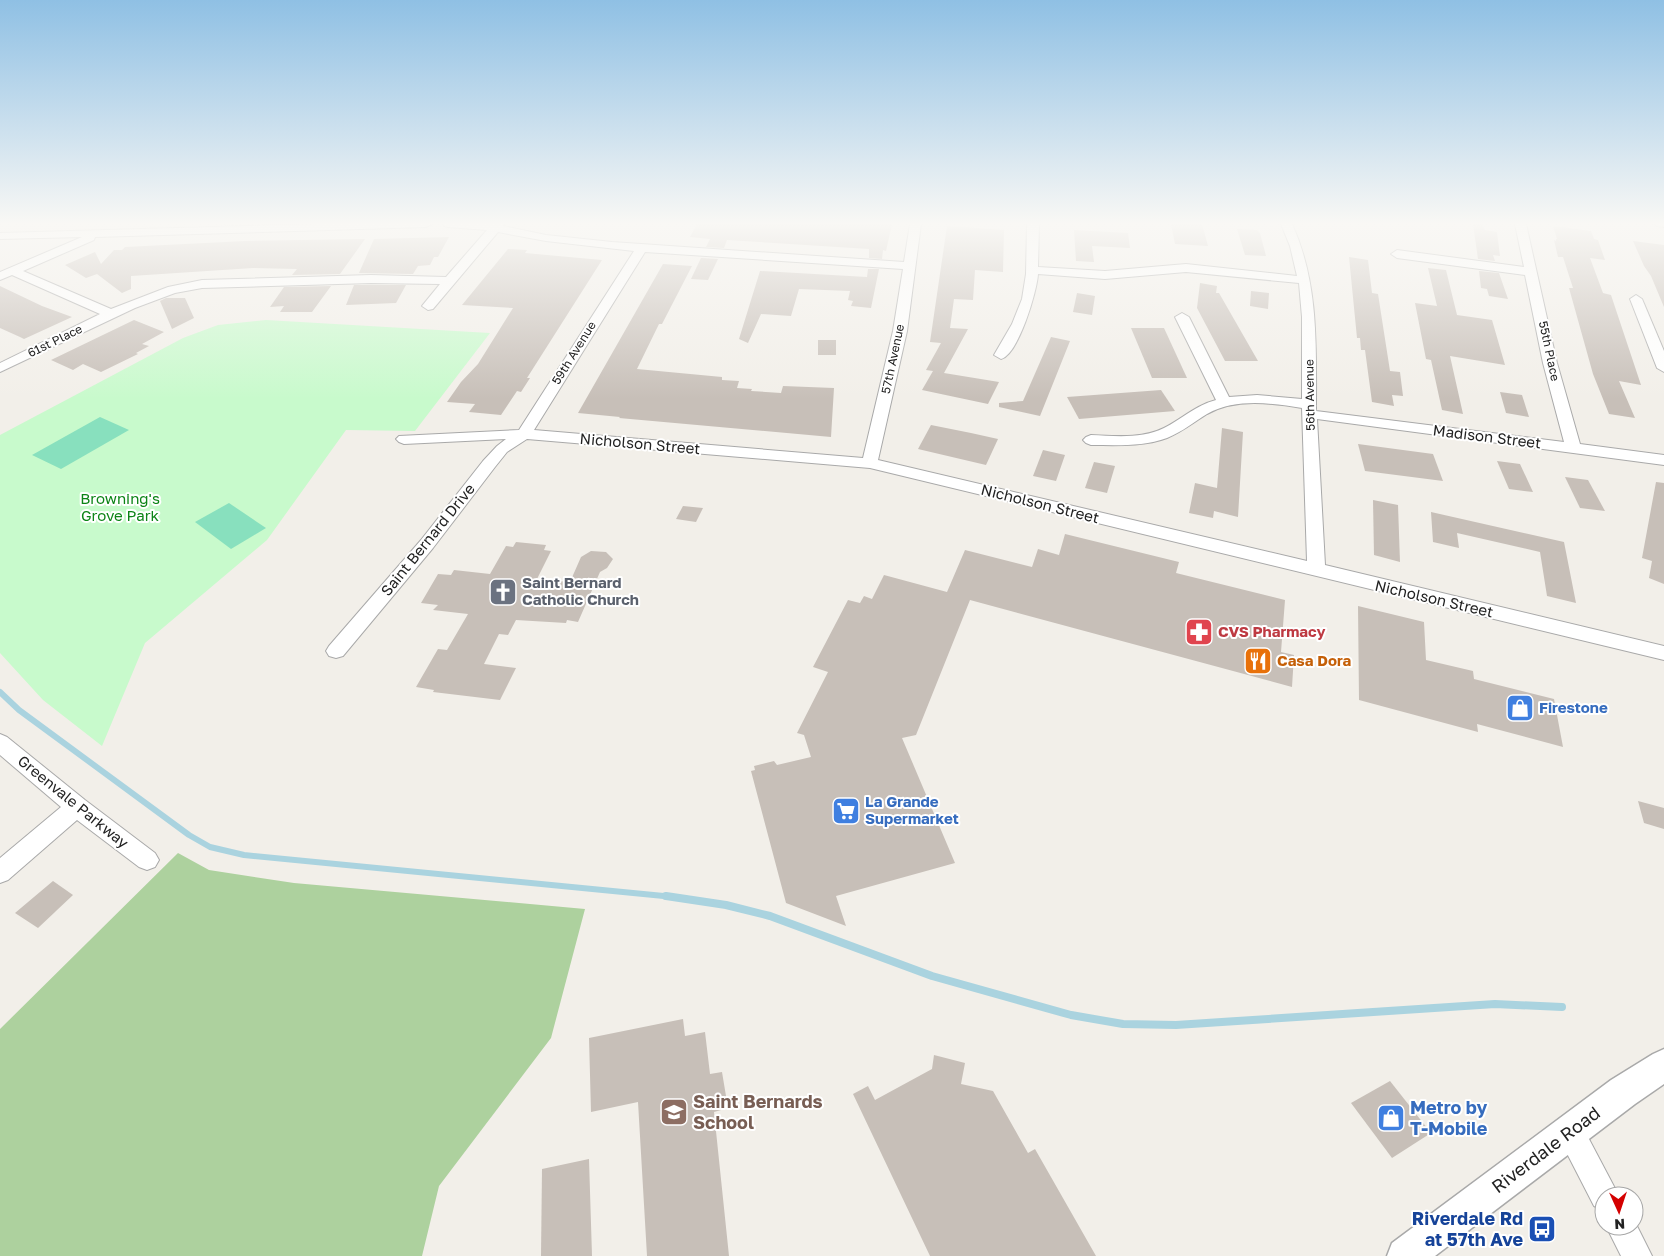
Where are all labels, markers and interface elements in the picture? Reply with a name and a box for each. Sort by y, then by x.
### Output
street label: 59th Avenue [548,318,599,387]
street label: 55th Place [1536,319,1563,382]
street label: 61st Place [25,321,85,360]
street label: 57th Avenue [878,323,907,395]
street label: 56th Avenue [1301,359,1318,431]
street label: Madison Street [1432,420,1542,452]
street label: Nicholson Street [579,429,701,457]
street label: Saint Bernard Drive [376,479,478,599]
street label: Nicholson Street [979,480,1101,526]
park label: Browning's Grove Park [80,489,160,524]
place label: Saint Bernard Catholic Church [522,573,639,608]
street label: Nicholson Street [1373,576,1495,620]
church icon: Saint Bernard Catholic Church [488,577,518,607]
pharmacy icon: CVS Pharmacy [1184,617,1214,647]
place label: CVS Pharmacy [1218,622,1325,640]
restaurant icon: Casa Dora [1243,646,1273,676]
place label: Casa Dora [1277,651,1352,669]
shop icon: Firestone [1505,693,1535,723]
place label: Firestone [1539,698,1608,716]
street label: Greenvale Parkway [15,751,133,852]
place label: La Grande Supermarket [865,792,959,827]
supermarket icon: La Grande Supermarket [831,796,861,826]
place label: Saint Bernards School [693,1090,823,1133]
place label: Metro by T-Mobile [1410,1096,1488,1139]
school or university icon: Saint Bernards School [659,1097,689,1127]
street label: Riverdale Road [1487,1101,1604,1197]
shop icon: Metro by T-Mobile [1376,1103,1406,1133]
north arrow [1594,1186,1644,1236]
place label: Riverdale Rd at 57th Ave [1412,1207,1523,1250]
bus stop icon: Riverdale Rd at 57th Ave [1527,1214,1557,1244]
text: N [1614,1216,1625,1233]

